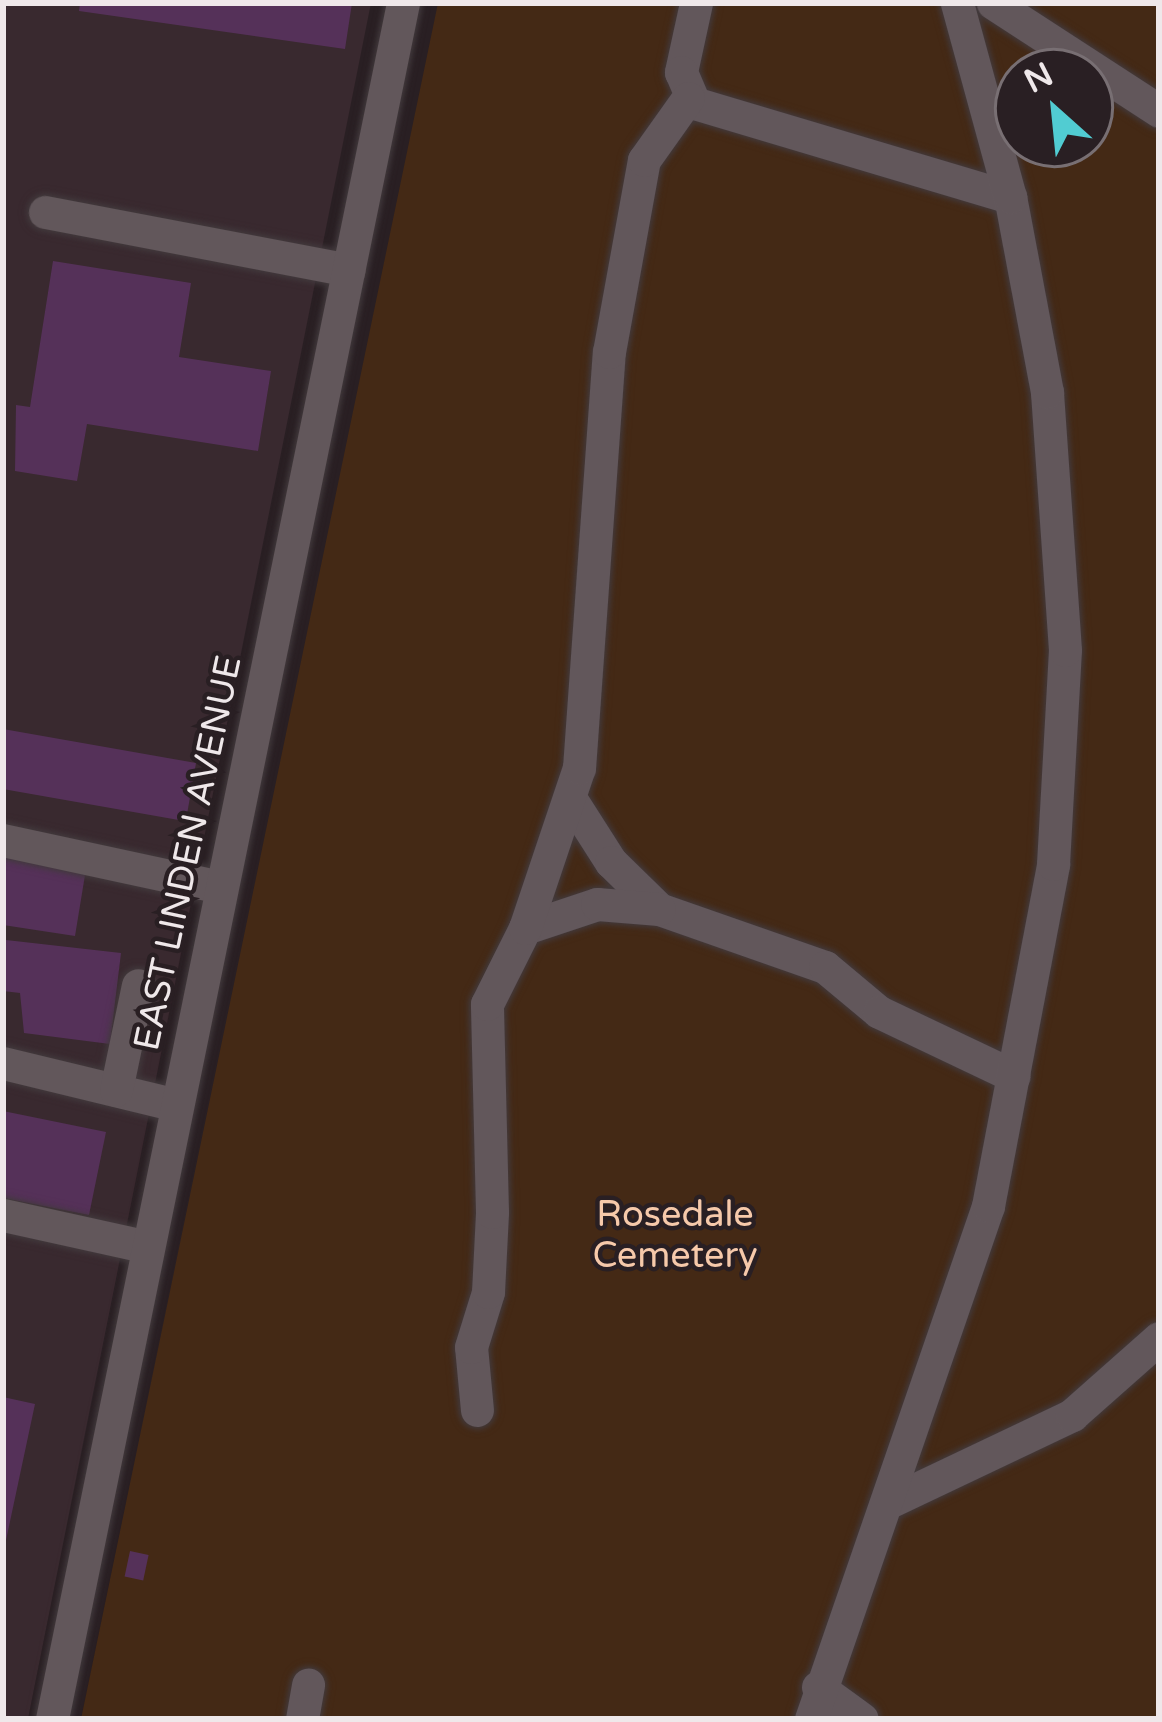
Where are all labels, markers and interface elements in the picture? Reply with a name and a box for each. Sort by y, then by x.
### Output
north arrow [994,48,1114,168]
text: N [1018,55,1059,102]
street label: EAST LINDEN AVENUE [125,652,251,1054]
park label: Rosedale Cemetery [592,1192,758,1277]

